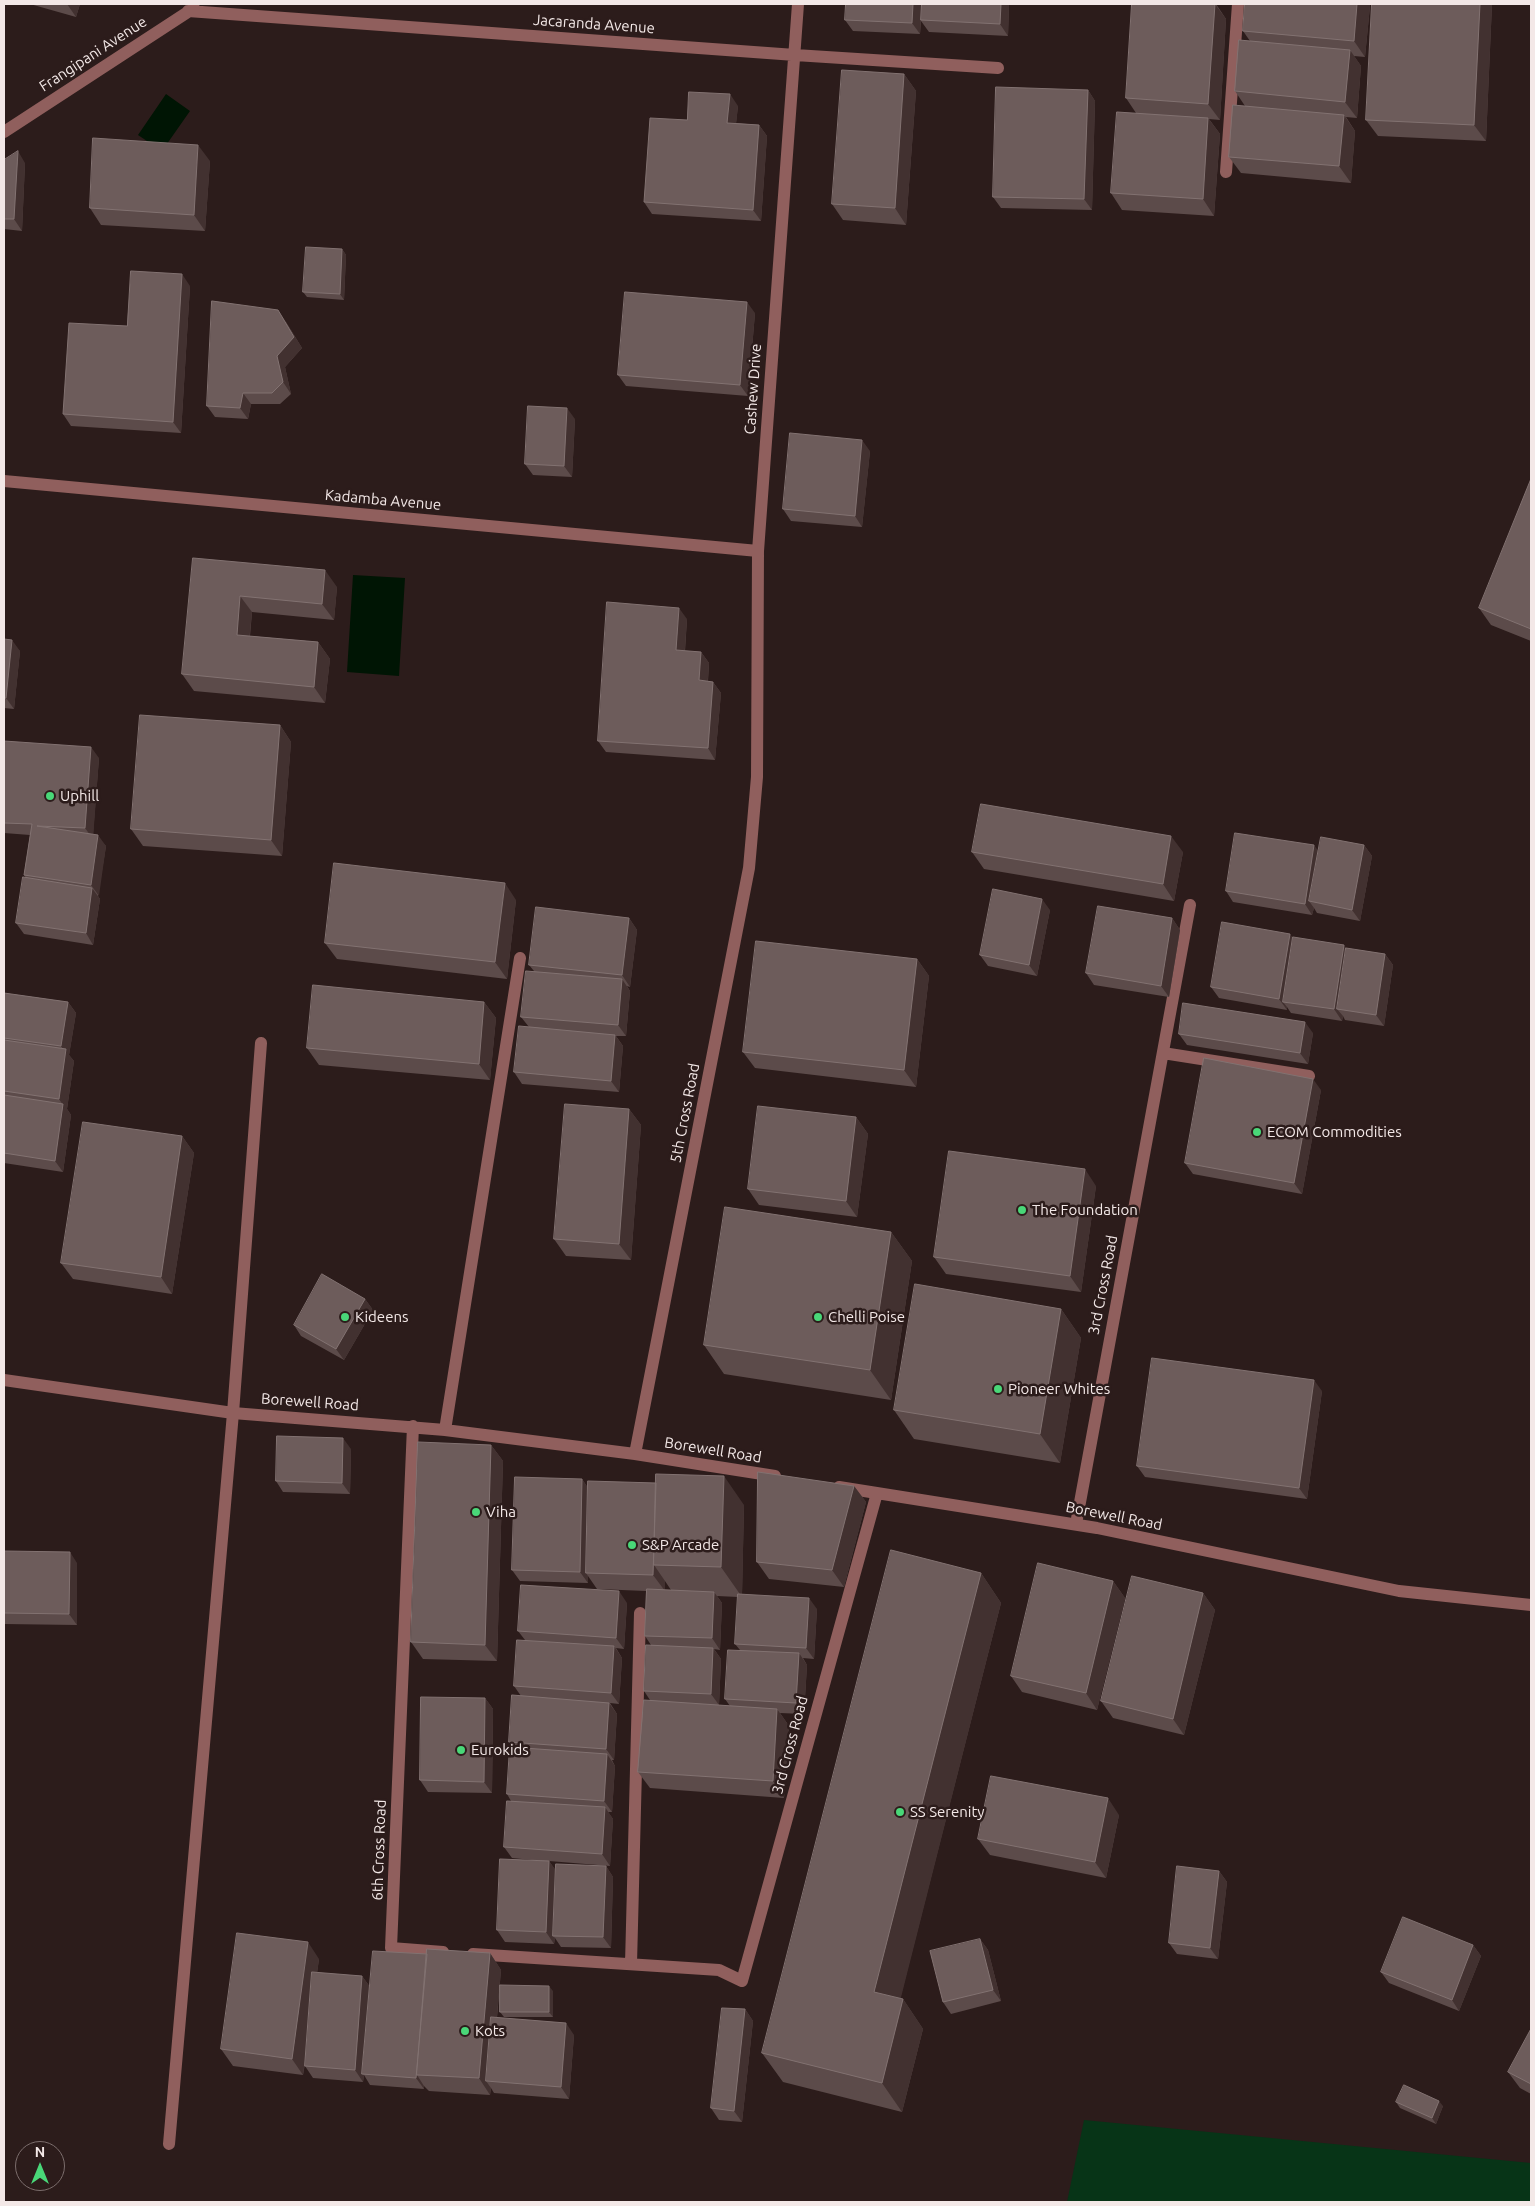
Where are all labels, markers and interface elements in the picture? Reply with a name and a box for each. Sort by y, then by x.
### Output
street label: Jacaranda Avenue [532,11,656,37]
street label: Frangipani Avenue [36,13,150,95]
street label: Cashew Drive [741,343,765,435]
street label: Kadamba Avenue [324,486,442,514]
place label: Uphill [60,787,99,805]
marker: Uphill [44,790,56,802]
street label: 5th Cross Road [667,1062,703,1164]
place label: ECOM Commodities [1267,1123,1402,1141]
marker: ECOM Commodities [1251,1126,1263,1138]
place label: The Foundation [1032,1201,1138,1219]
marker: The Foundation [1016,1204,1028,1216]
street label: 3rd Cross Road [1085,1234,1121,1336]
place label: Kideens [355,1308,408,1326]
place label: Chelli Poise [828,1308,905,1326]
marker: Kideens [339,1311,351,1323]
marker: Chelli Poise [812,1311,824,1323]
place label: Pioneer Whites [1008,1380,1110,1398]
marker: Pioneer Whites [992,1383,1004,1395]
street label: Borewell Road [260,1390,360,1414]
street label: Borewell Road [663,1433,763,1467]
street label: Borewell Road [1064,1498,1164,1534]
place label: Viha [486,1503,516,1521]
marker: Viha [470,1506,482,1518]
place label: S&P Arcade [642,1536,719,1554]
marker: S&P Arcade [626,1539,638,1551]
street label: 3rd Cross Road [768,1694,812,1796]
place label: Eurokids [471,1741,529,1759]
marker: Eurokids [455,1744,467,1756]
street label: 6th Cross Road [368,1799,390,1901]
place label: SS Serenity [910,1803,985,1821]
marker: SS Serenity [894,1806,906,1818]
place label: Kots [475,2022,505,2040]
marker: Kots [459,2025,471,2037]
north arrow [15,2141,65,2191]
text: N [35,2144,45,2160]

